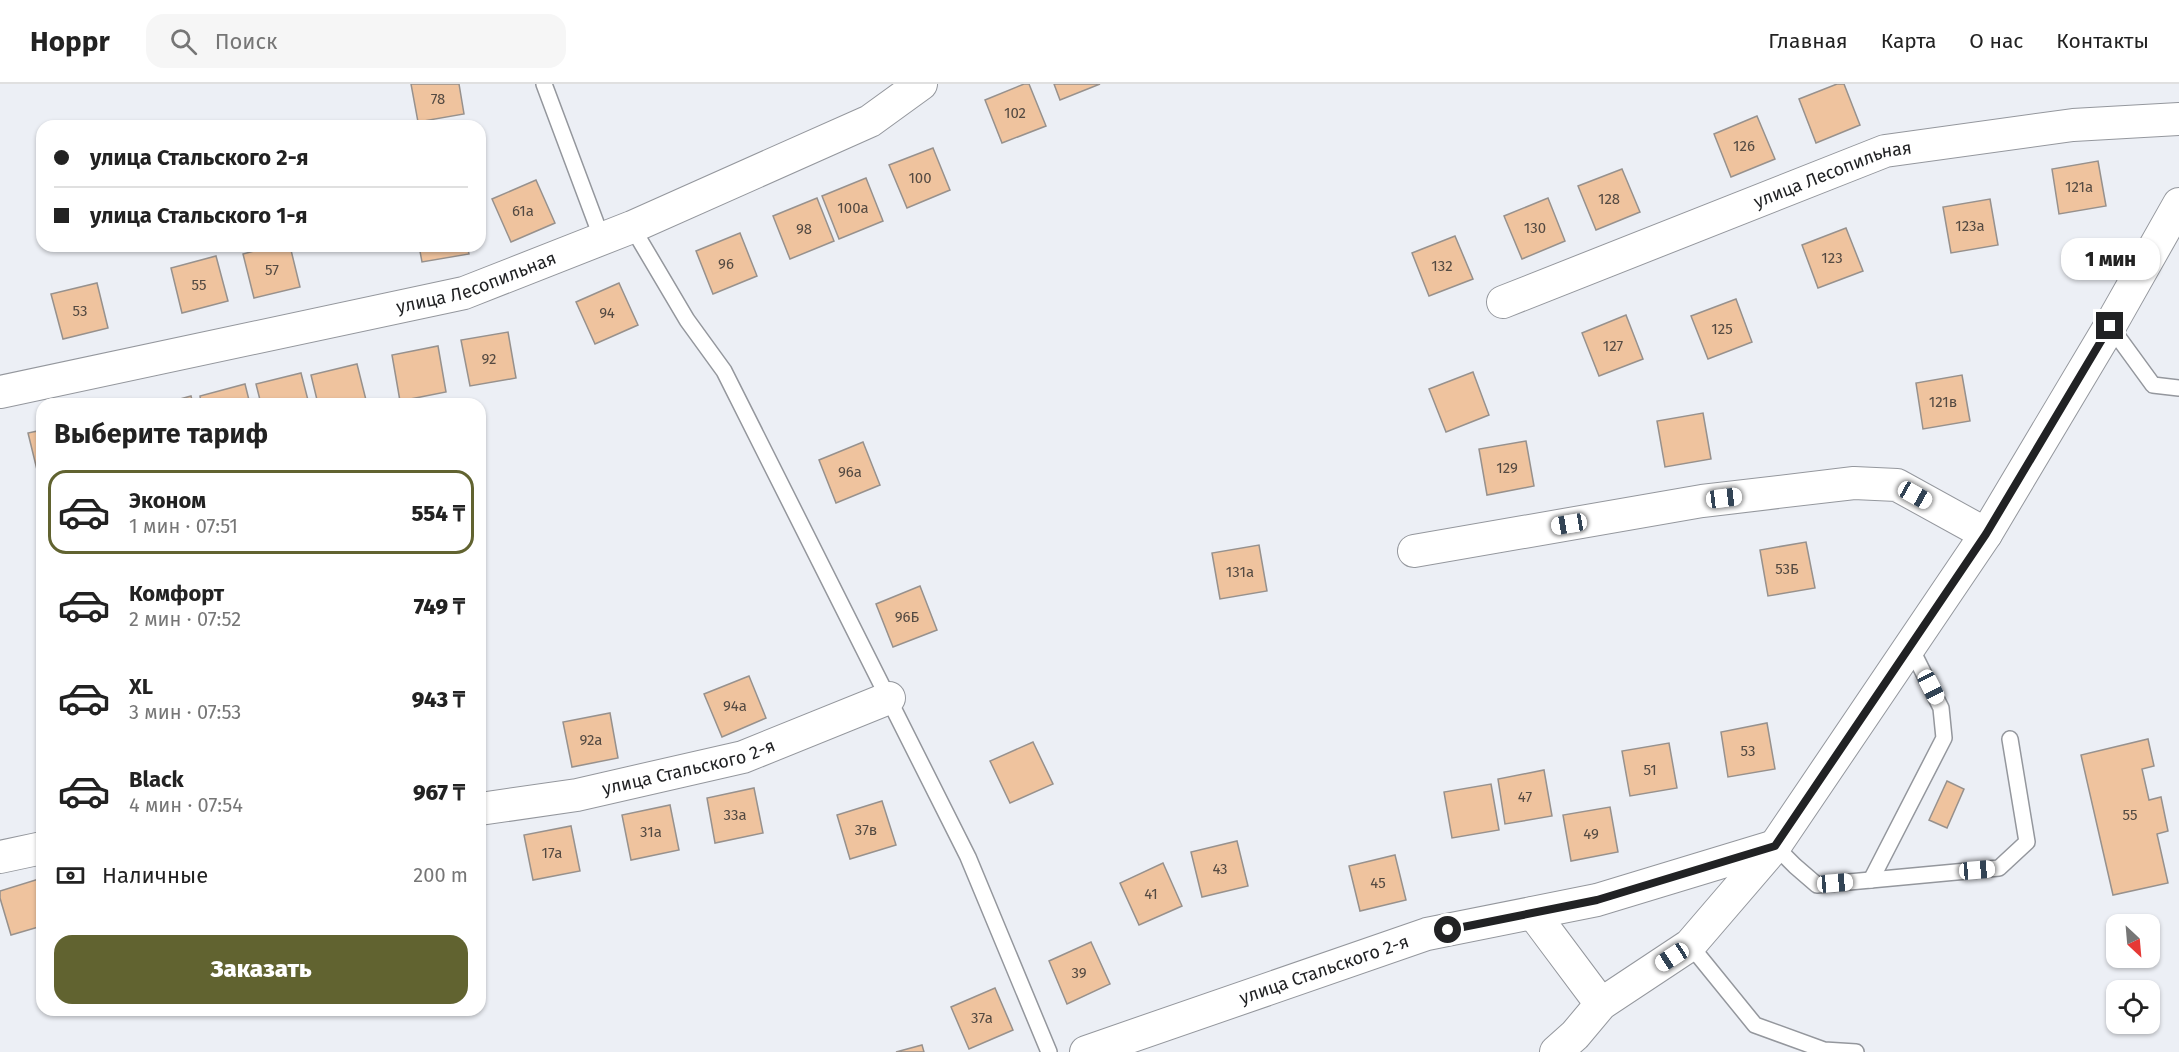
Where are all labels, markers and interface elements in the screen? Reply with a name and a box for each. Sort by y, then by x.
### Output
search box [146,14,566,68]
text: Hoppr [30,25,110,58]
icon: search [167,25,200,58]
text: Поиск [215,28,278,55]
text: Главная [1768,28,1848,54]
text: Карта [1881,28,1936,54]
text: О нас [1969,28,2023,54]
text: Контакты [2056,28,2149,54]
house number: 78 [431,90,445,108]
house number: 102 [1004,104,1026,122]
street label: улица Лесопильная [1751,136,1913,213]
house number: 126 [1733,137,1755,155]
text: улица Стальского 2-я [90,144,309,171]
house number: 100 [908,169,932,187]
house number: 121а [2065,178,2093,196]
house number: 128 [1598,190,1620,208]
house number: 100а [837,199,869,217]
text: улица Стальского 1-я [90,202,307,229]
house number: 61а [512,202,534,220]
house number: 123а [1955,217,1985,235]
house number: 130 [1524,219,1546,237]
house number: 98 [796,220,812,238]
callout: 1 мин [2060,239,2160,281]
street label: улица Лесопильная [394,247,559,318]
text: 1 мин [2085,247,2136,271]
house number: 123 [1821,249,1843,267]
house number: 96 [718,255,734,273]
house number: 132 [1431,257,1453,275]
house number: 57 [265,261,279,279]
house number: 55 [192,276,206,294]
house number: 53 [73,302,87,320]
house number: 94 [599,304,615,322]
route end [2096,312,2123,339]
house number: 125 [1711,320,1733,338]
house number: 127 [1603,337,1624,355]
house number: 92 [482,350,496,368]
house number: 121в [1929,393,1957,411]
text: Выберите тариф [54,418,268,450]
house number: 129 [1496,459,1518,477]
house number: 96а [838,463,862,481]
car [1895,478,1935,512]
icon: car [57,485,111,539]
text: Эконом [129,487,206,514]
car [1705,487,1743,509]
text: 554 ₸ [411,500,465,527]
car [1550,512,1588,536]
text: 1 мин · 07:51 [129,514,238,538]
house number: 53Б [1775,560,1799,578]
house number: 131а [1226,563,1254,581]
icon: car [57,578,111,632]
text: Комфорт [129,580,224,607]
text: 749 ₸ [414,593,465,620]
text: 2 мин · 07:52 [129,607,241,631]
house number: 96Б [895,608,920,626]
car [1915,667,1947,707]
icon: car [57,671,111,725]
text: XL [129,673,153,700]
text: 943 ₸ [412,686,465,713]
house number: 94а [723,697,747,715]
text: 3 мин · 07:53 [129,700,241,724]
house number: 92а [580,731,602,749]
street label: улица Стальского 2-я [600,734,778,800]
house number: 53 [1741,742,1755,760]
house number: 51 [1643,761,1657,779]
icon: car [57,764,111,818]
text: Black [129,766,184,793]
text: 967 ₸ [413,779,465,806]
house number: 47 [1518,788,1532,806]
text: 4 мин · 07:54 [129,793,243,817]
house number: 33а [723,806,747,824]
house number: 55 [2123,806,2137,824]
house number: 37в [855,821,877,839]
house number: 31а [640,823,662,841]
house number: 49 [1583,825,1599,843]
house number: 17а [542,844,562,862]
icon: cash [54,859,87,892]
car [1958,859,1996,881]
house number: 43 [1212,860,1228,878]
text: Наличные [102,862,208,889]
text: 200 m [413,863,468,887]
car [1816,872,1854,894]
house number: 45 [1370,874,1386,892]
house number: 41 [1144,885,1158,903]
north arrow [2106,914,2160,968]
map controls [2106,914,2160,1034]
route start [1434,916,1461,943]
street label: улица Стальского 2-я [1237,930,1412,1009]
button: Заказать [54,935,468,1004]
car [1652,940,1692,974]
house number: 39 [1071,964,1087,982]
button: locate [2106,980,2160,1034]
house number: 37а [971,1009,993,1027]

